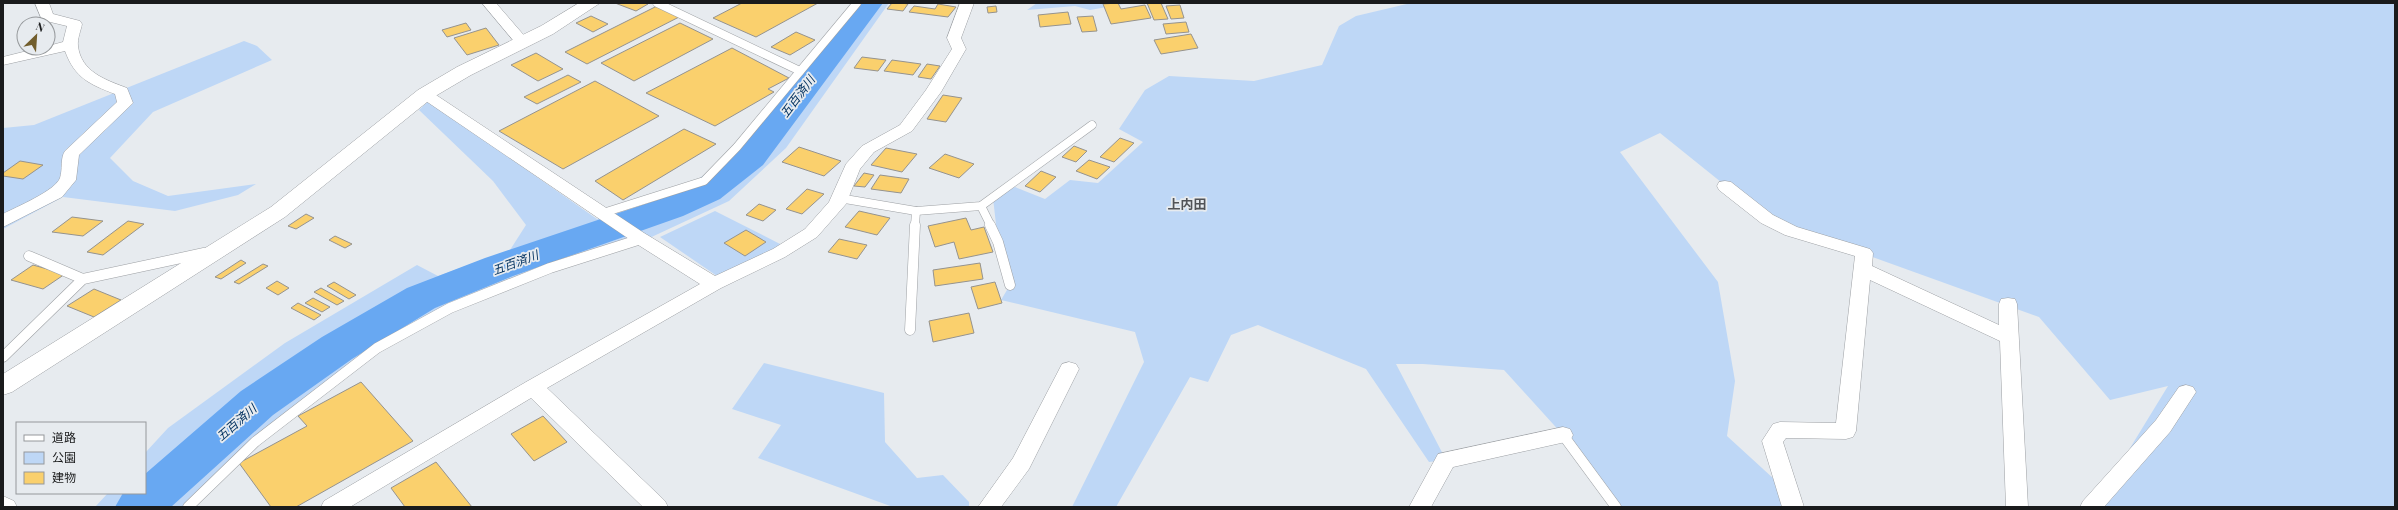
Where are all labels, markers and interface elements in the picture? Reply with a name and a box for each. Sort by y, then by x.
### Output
north arrow [16,16,56,56]
text: N [34,18,47,35]
water label: 五百済川 [776,70,819,120]
district label: 上内田 [1167,195,1207,212]
water label: 五百済川 [490,246,542,278]
water label: 五百済川 [213,399,261,444]
legend [16,422,146,494]
text: 道路 [52,429,76,445]
text: 公園 [52,449,76,465]
text: 建物 [52,469,76,485]

